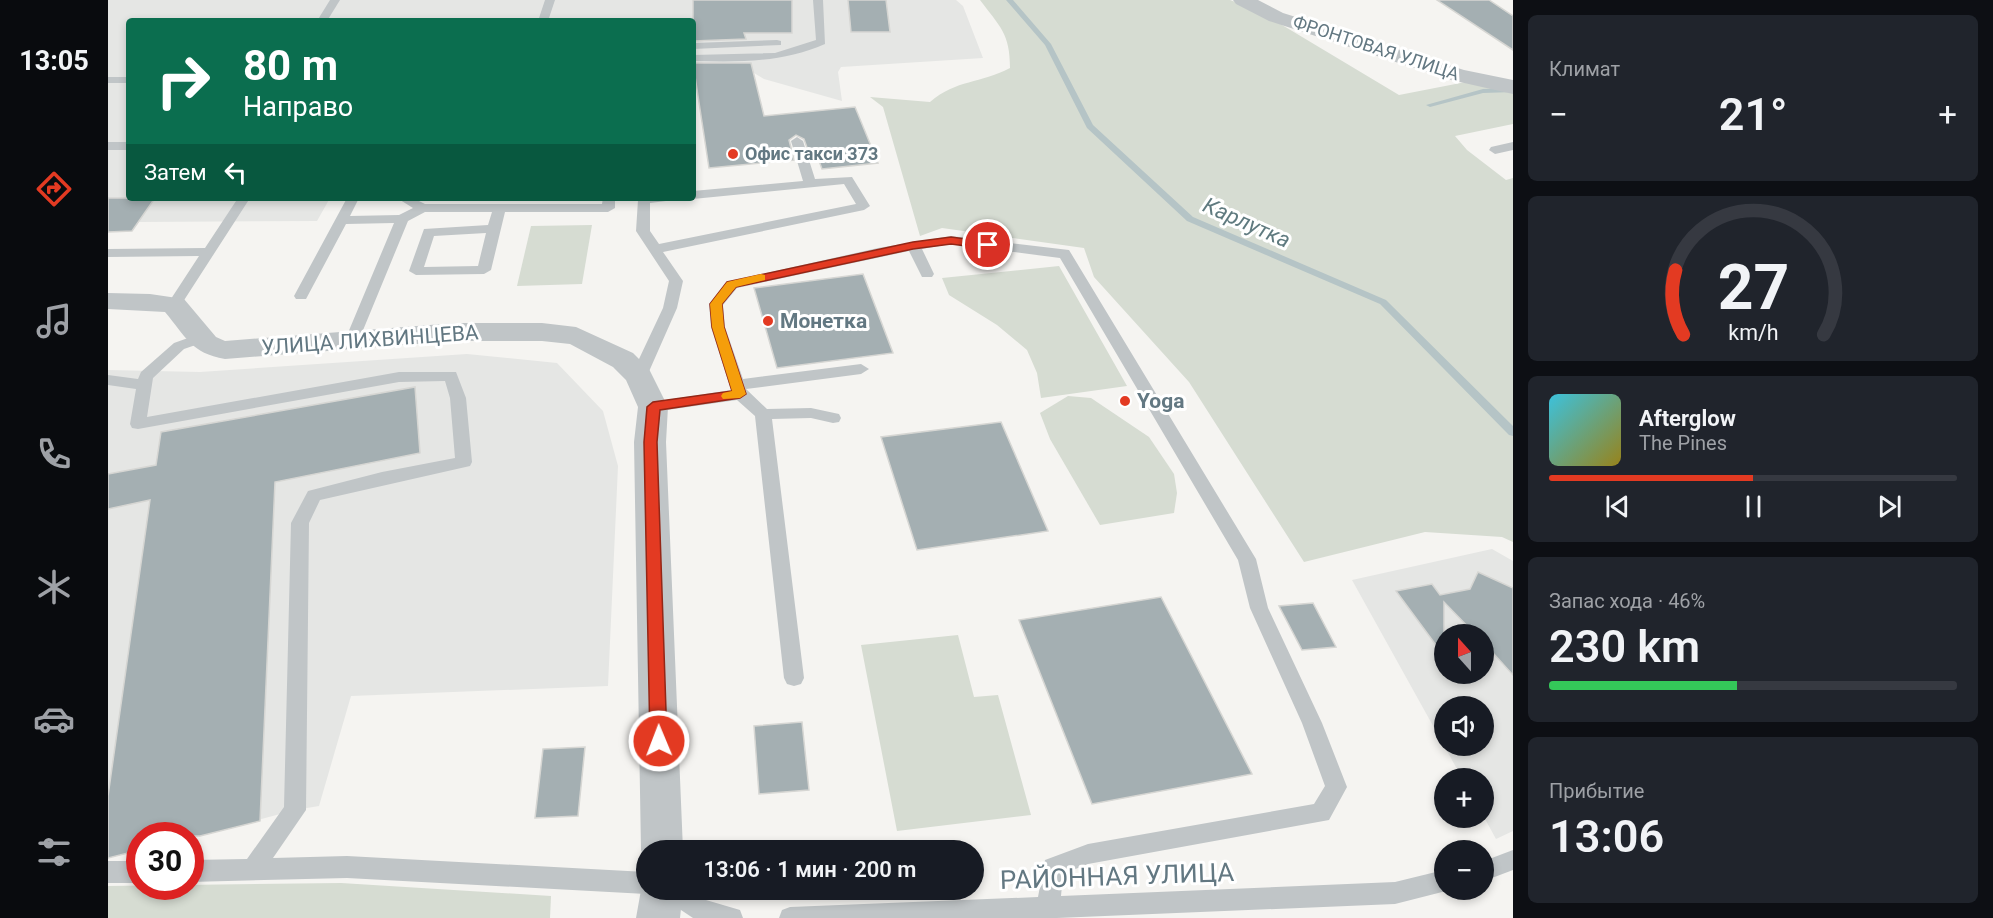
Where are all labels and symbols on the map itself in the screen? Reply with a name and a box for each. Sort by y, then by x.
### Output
street label: ФРОНТОВАЯ УЛИЦА [1290,11,1462,84]
place label: Офис такси 373 [745,143,878,164]
marker: Офис такси 373 [726,147,740,161]
water label: Карлутка [1199,192,1294,253]
pin [962,219,1013,270]
place label: Монетка [780,309,867,333]
marker: Монетка [761,314,775,328]
street label: УЛИЦА ЛИХВИНЦЕВА [261,320,480,360]
place label: Yoga [1137,389,1184,413]
marker: Yoga [1118,394,1132,408]
north arrow [1434,624,1494,684]
position arrow [627,709,691,773]
speed limit sign: 30 [126,822,204,900]
street label: РАЙОННАЯ УЛИЦА [999,857,1235,895]

